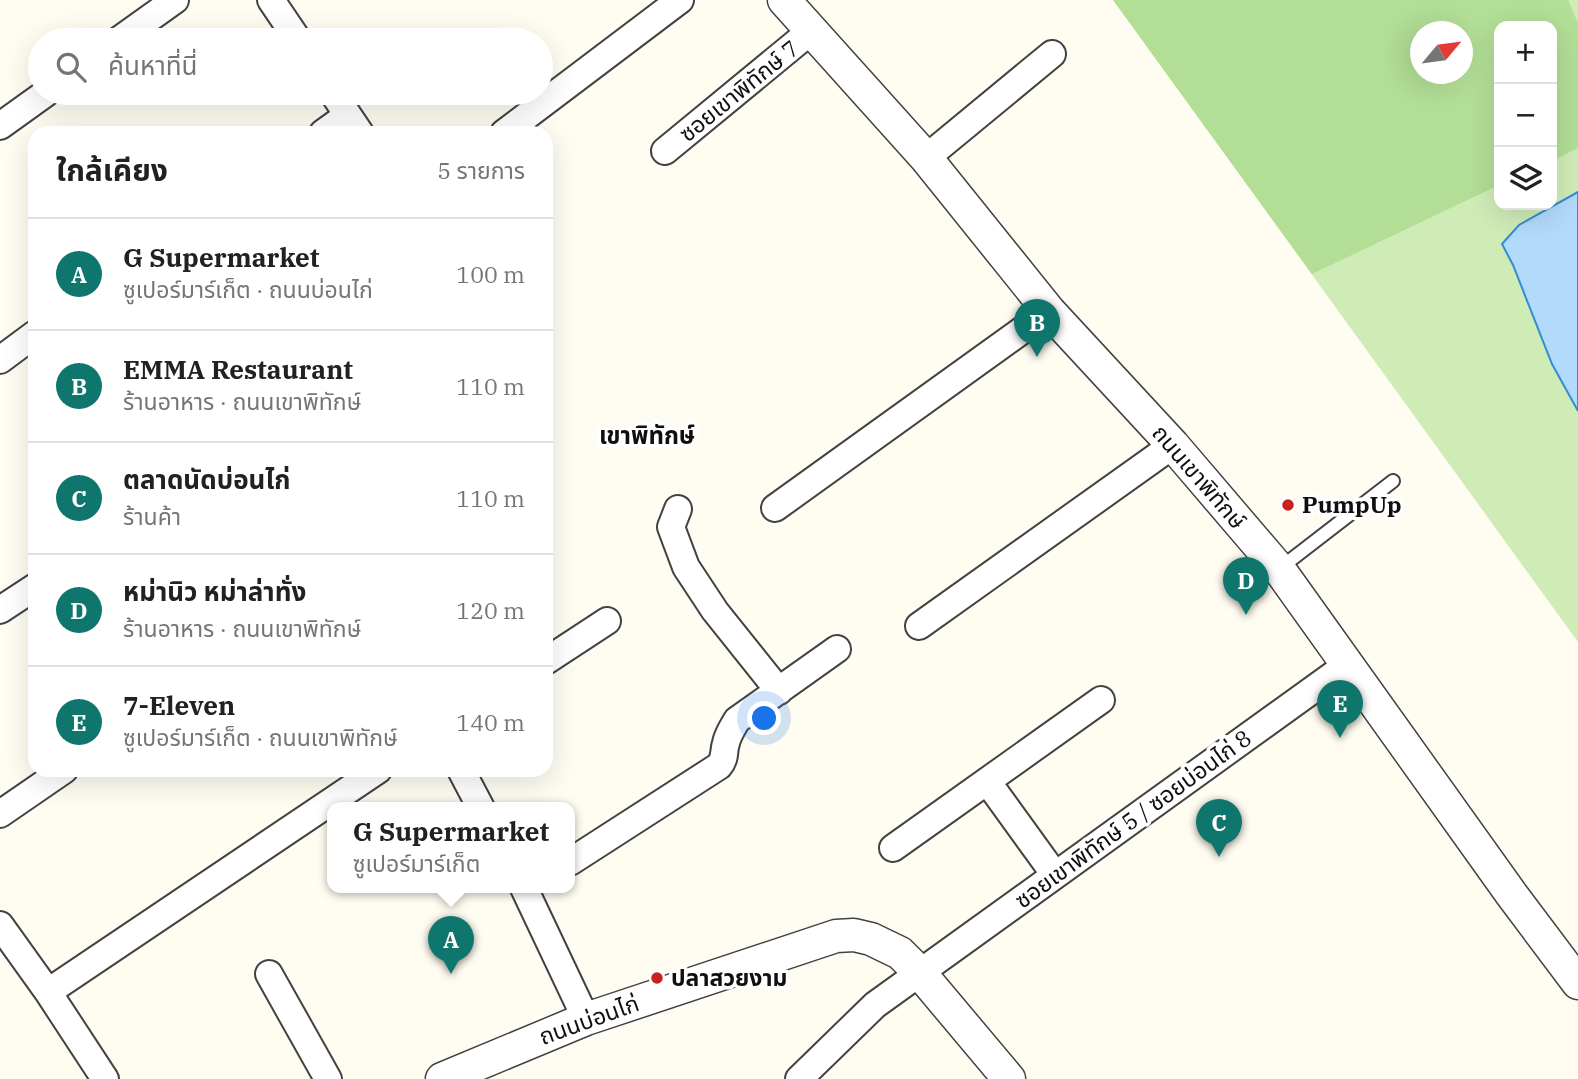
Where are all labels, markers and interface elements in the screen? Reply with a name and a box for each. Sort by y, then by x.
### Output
north arrow [1410,21,1473,84]
map controls [1494,21,1557,210]
button: + [1494,21,1557,84]
search box [28,28,553,105]
street label: ซอยเขาพิทักษ์ 7 [672,33,804,148]
icon: search [52,48,90,86]
text: ค้นหาที่นี่ [108,48,198,82]
button: − [1494,84,1557,147]
button: layers [1494,147,1557,210]
text: ใกล้เคียง [56,150,168,189]
text: 5 รายการ [437,155,525,185]
text: G Supermarket [123,240,320,274]
text: A [71,259,87,289]
text: 100 m [456,259,525,289]
text: ซูเปอร์มาร์เก็ต · ถนนบ่อนไก่ [123,274,373,304]
pin: B [1014,299,1060,357]
text: EMMA Restaurant [123,352,353,386]
text: B [71,371,87,401]
text: 110 m [456,371,525,401]
text: ร้านอาหาร · ถนนเขาพิทักษ์ [123,386,361,416]
street label: ถนนเขาพิทักษ์ [1146,418,1253,535]
district label: เขาพิทักษ์ [599,419,695,451]
text: ตลาดนัดบ่อนไก่ [123,462,291,496]
text: C [71,483,87,513]
text: 110 m [456,483,525,513]
place label: PumpUp [1302,489,1402,519]
marker: PumpUp [1280,497,1296,513]
text: ร้านค้า [123,501,181,531]
pin: D [1223,557,1269,615]
text: หม่านิว หม่าล่าทั่ง [123,574,306,608]
text: D [70,595,88,625]
text: 120 m [456,595,525,625]
text: ร้านอาหาร · ถนนเขาพิทักษ์ [123,613,361,643]
pin: E [1317,680,1363,738]
text: 7-Eleven [123,688,235,722]
your location [747,701,781,735]
text: E [71,707,87,737]
text: 140 m [456,707,525,737]
text: ซูเปอร์มาร์เก็ต · ถนนเขาพิทักษ์ [123,722,398,752]
street label: ซอยเขาพิทักษ์ 5 / ซอยบ่อนไก่ 8 [1008,722,1257,914]
pin: C [1196,799,1242,857]
popup [327,802,575,893]
text: G Supermarket [353,814,549,848]
text: ซูเปอร์มาร์เก็ต [353,848,480,878]
pin: A [428,916,474,974]
place label: ปลาสวยงาม [671,962,787,992]
marker: ปลาสวยงาม [649,970,665,986]
street label: ถนนบ่อนไก่ [535,987,643,1051]

